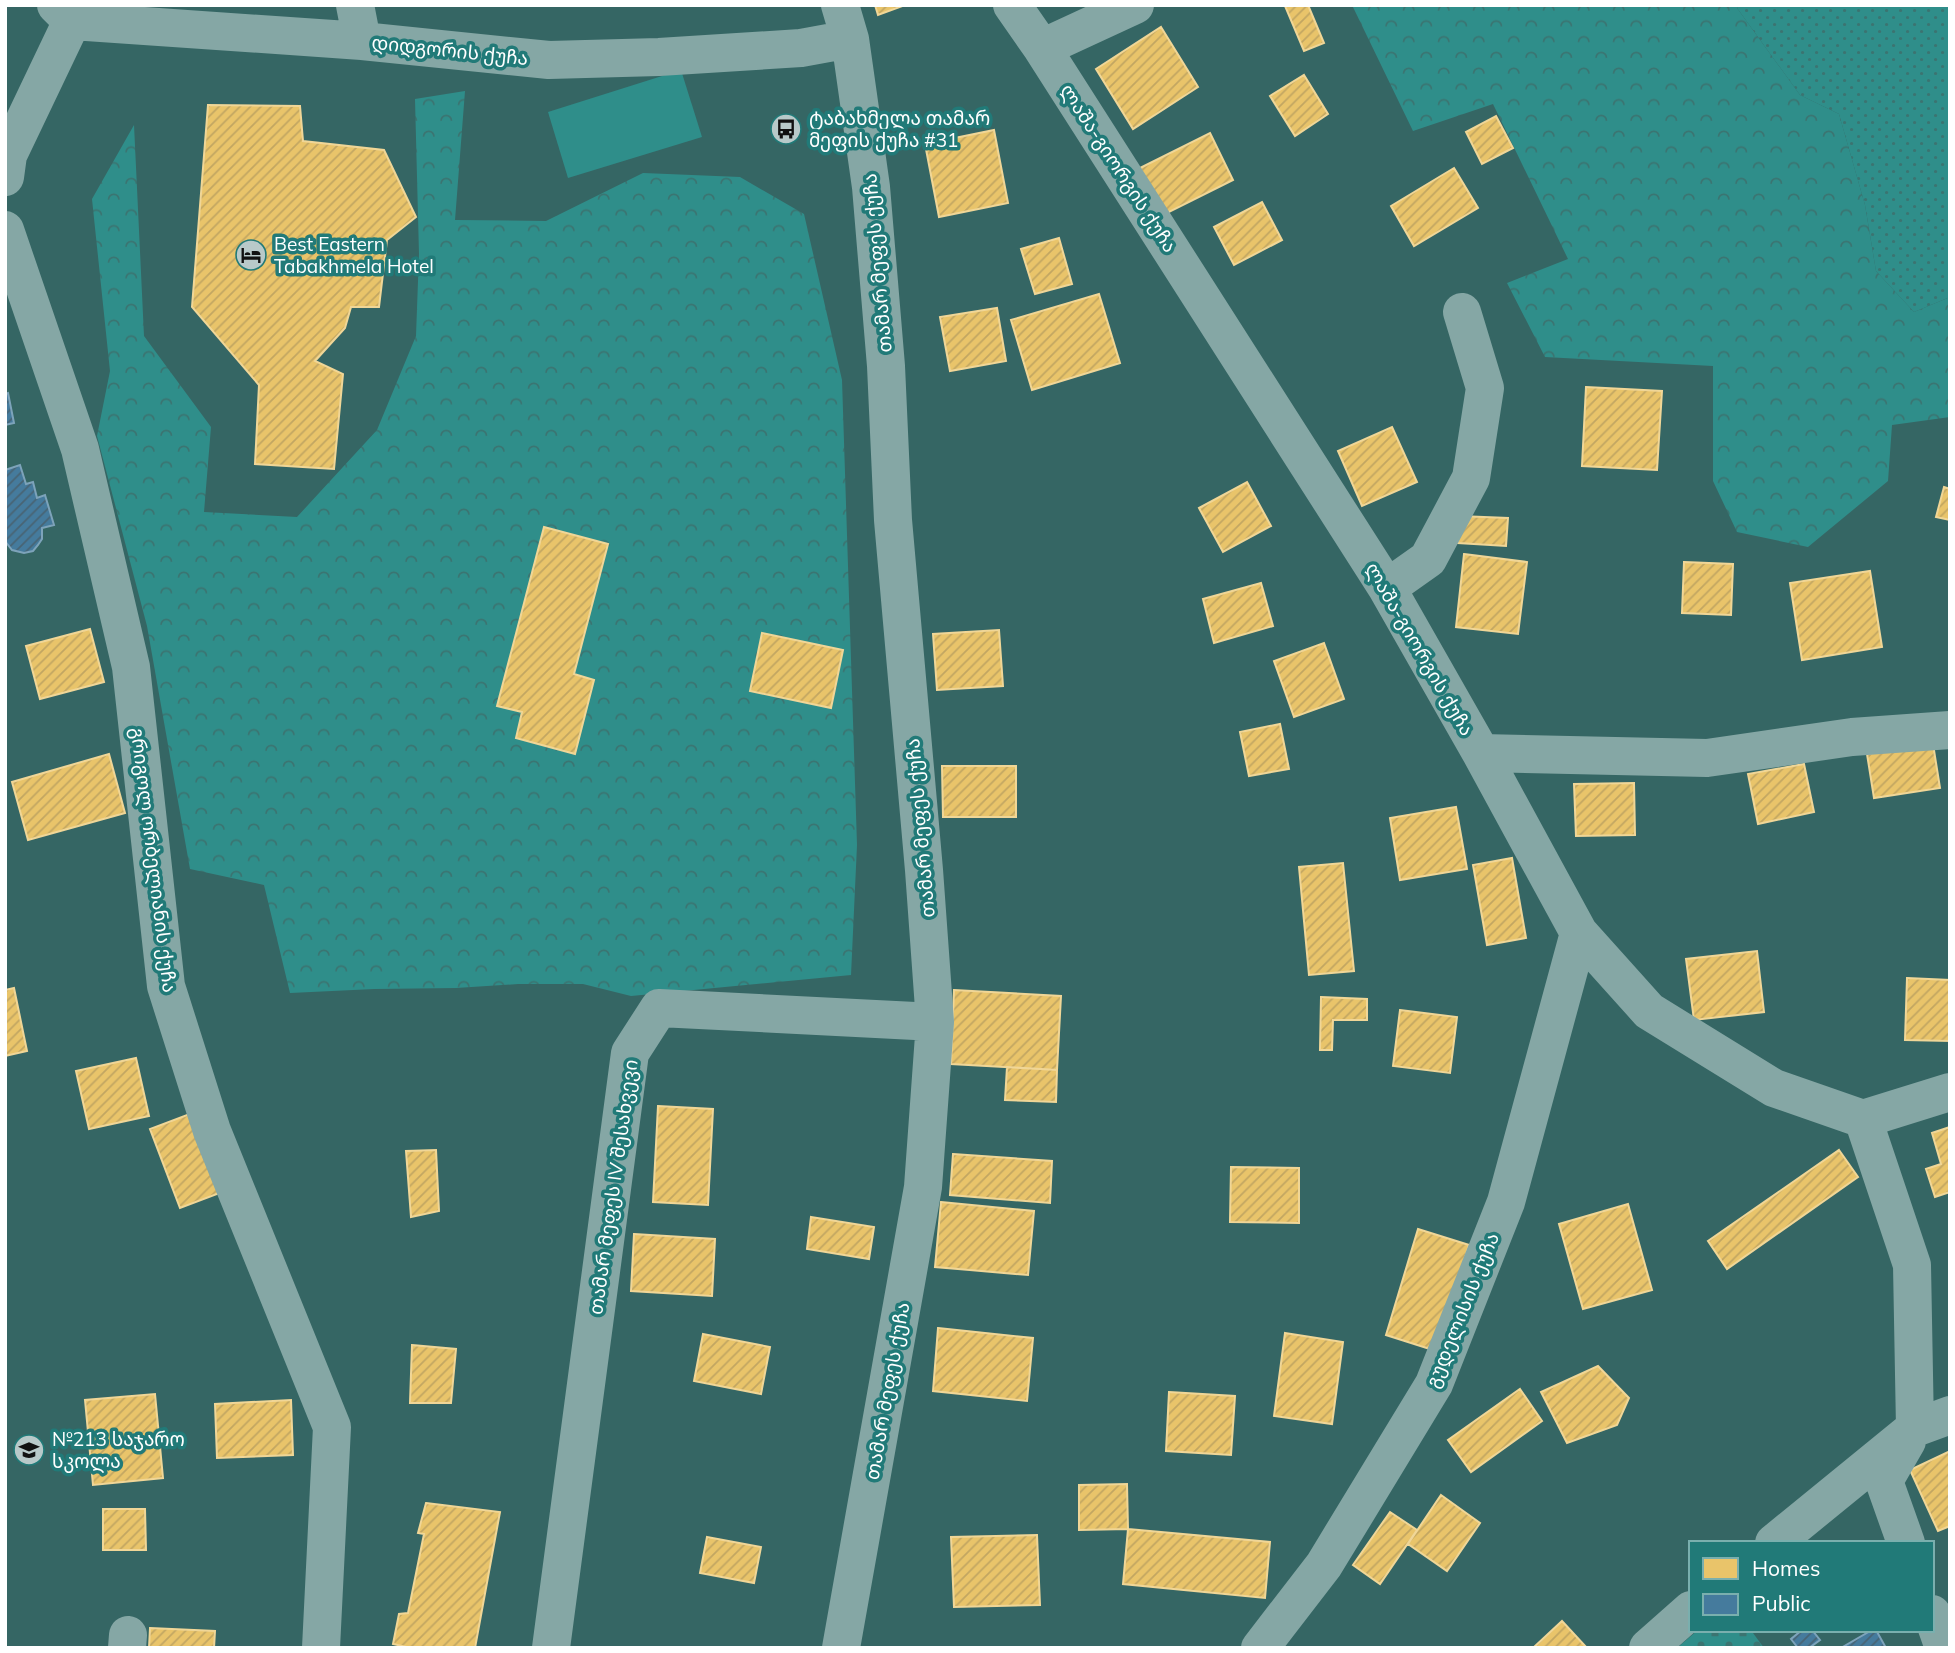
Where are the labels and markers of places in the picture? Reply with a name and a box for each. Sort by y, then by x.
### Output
place label: ტაბახმელა თამარ მეფის ქუჩა #31 [809,106,990,152]
bus stop icon: ტაბახმელა თამარ მეფის ქუჩა #31 [769,112,803,146]
place label: Best Eastern Tabakhmela Hotel [274,232,434,278]
hotel icon: Best Eastern Tabakhmela Hotel [234,238,268,272]
place label: №213 საჯარო სკოლა [52,1427,185,1474]
school or university icon: №213 საჯარო სკოლა [12,1433,46,1467]

